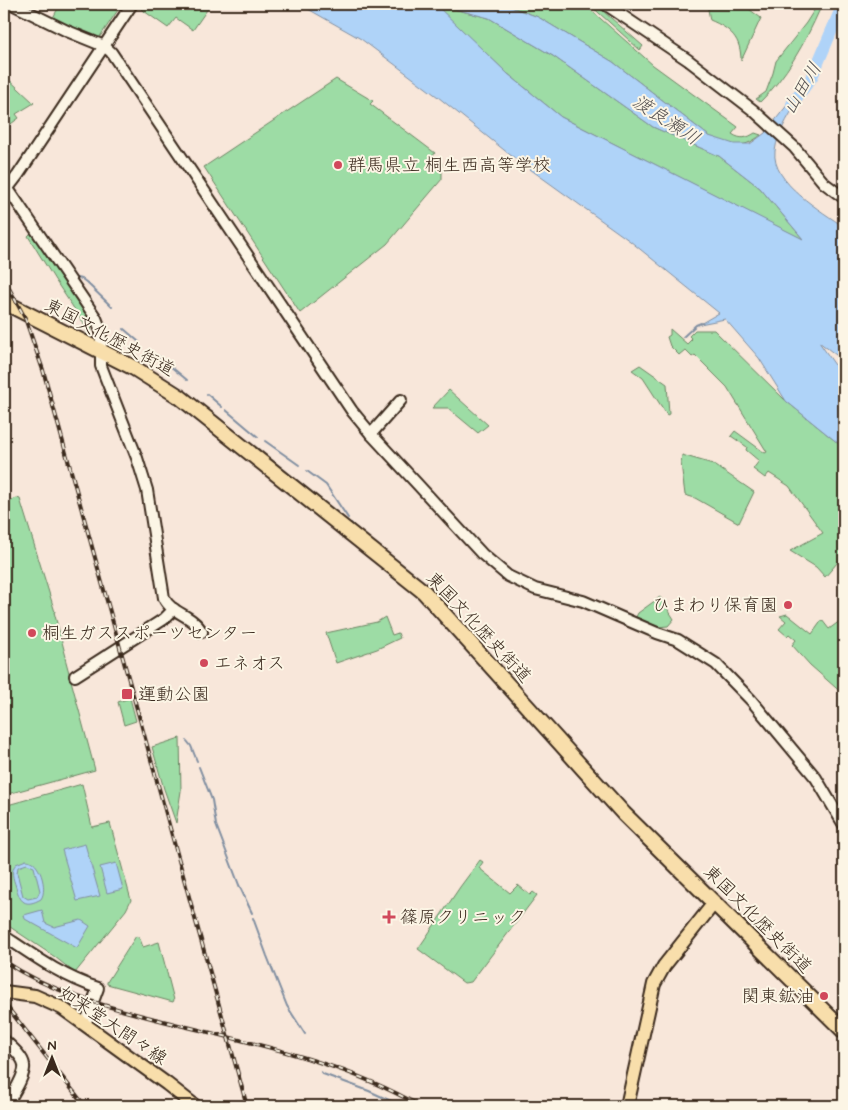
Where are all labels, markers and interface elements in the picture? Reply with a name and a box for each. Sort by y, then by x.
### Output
water label: 山田川 [777,58,828,120]
water label: 渡良瀬川 [627,89,705,151]
place label: 群馬県立 桐生西高等学校 [348,154,551,178]
marker: 群馬県立 桐生西高等学校 [332,159,344,171]
street label: 東国文化歴史街道 [40,293,179,382]
street label: 東国文化歴史街道 [420,567,536,689]
place label: ひまわり保育園 [652,594,778,618]
marker: ひまわり保育園 [782,599,794,611]
place label: 桐生ガススポーツセンター [42,622,257,646]
marker: 桐生ガススポーツセンター [26,627,38,639]
place label: エネオス [214,652,285,676]
marker: エネオス [198,657,210,669]
place label: 運動公園 [138,683,210,707]
marker: 運動公園 [120,687,134,701]
street label: 東国文化歴史街道 [698,860,817,979]
place label: 篠原クリニック [400,906,526,930]
marker: 篠原クリニック [382,910,396,924]
street label: 如来堂大間々線 [54,981,171,1071]
place label: 関東鉱油 [742,985,814,1009]
marker: 関東鉱油 [818,990,830,1002]
north arrow [28,1032,78,1082]
text: N [47,1037,57,1055]

